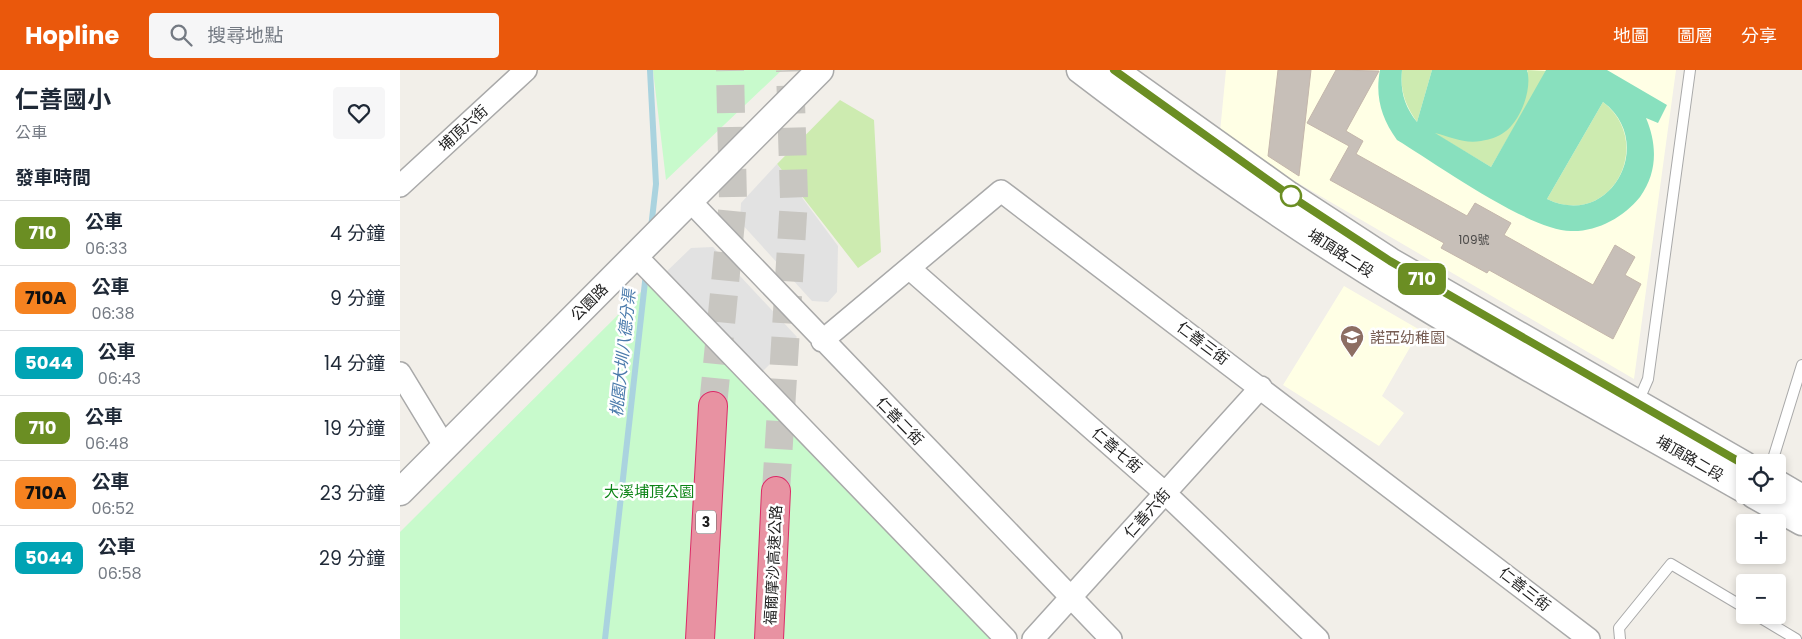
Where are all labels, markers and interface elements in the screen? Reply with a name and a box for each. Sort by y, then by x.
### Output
search box [149,13,499,58]
text: Hopline [25,19,119,52]
icon: search [167,21,195,49]
text: 搜尋地點 [207,22,283,49]
text: 地圖 [1613,23,1649,48]
text: 圖層 [1677,23,1713,48]
text: 分享 [1741,23,1777,48]
text: 仁善國小 [15,83,111,116]
button: heart [333,87,385,139]
street label: 埔頂六街 [434,100,492,156]
text: 公車 [15,121,47,144]
text: 發車時間 [15,164,91,191]
unlabelled marker [1280,185,1302,207]
text: 公車 [85,208,123,235]
text: 710 [28,220,57,245]
text: 4 分鐘 [330,220,385,247]
street label: 埔頂路二段 [1304,224,1378,282]
house number: 109號 [1459,231,1489,248]
text: 06:33 [85,237,127,260]
line badge: 710 [1393,263,1451,295]
text: 710 [1408,266,1436,291]
text: 公車 [91,273,129,300]
street label: 公園路 [566,279,612,325]
text: 710A [25,285,66,310]
text: 9 分鐘 [330,285,385,312]
water label: 桃園大圳八德分渠 [605,286,641,418]
text: 06:38 [91,302,135,325]
street label: 仁善三街 [1173,317,1233,369]
school or university icon: 諾亞幼稚園 [1339,324,1365,358]
place label: 諾亞幼稚園 [1370,327,1445,348]
text: 公車 [98,338,136,365]
text: 5044 [25,350,73,375]
text: 14 分鐘 [324,350,385,377]
text: 06:43 [98,367,141,390]
street label: 仁善二街 [872,392,928,450]
text: 公車 [85,403,123,430]
text: 710 [28,415,57,440]
text: 19 分鐘 [324,415,385,442]
street label: 仁善七街 [1087,422,1147,478]
street label: 埔頂路二段 [1652,430,1728,486]
text: 06:48 [85,432,129,455]
map controls [1736,454,1786,624]
button: locate [1736,454,1786,504]
text: 公車 [91,468,129,495]
text: 710A [25,480,66,505]
text: 23 分鐘 [320,480,385,507]
park label: 大溪埔頂公園 [604,481,694,502]
street label: 仁善六街 [1119,484,1175,542]
text: 06:52 [91,497,134,520]
street label: 福爾摩沙高速公路 [759,505,787,625]
road number: 3 [696,511,716,534]
button: + [1736,514,1786,564]
text: 公車 [98,533,136,560]
text: 5044 [25,545,73,570]
text: 29 分鐘 [319,545,385,572]
text: 06:58 [98,562,142,585]
street label: 仁善三街 [1495,562,1555,616]
button: − [1736,574,1786,624]

